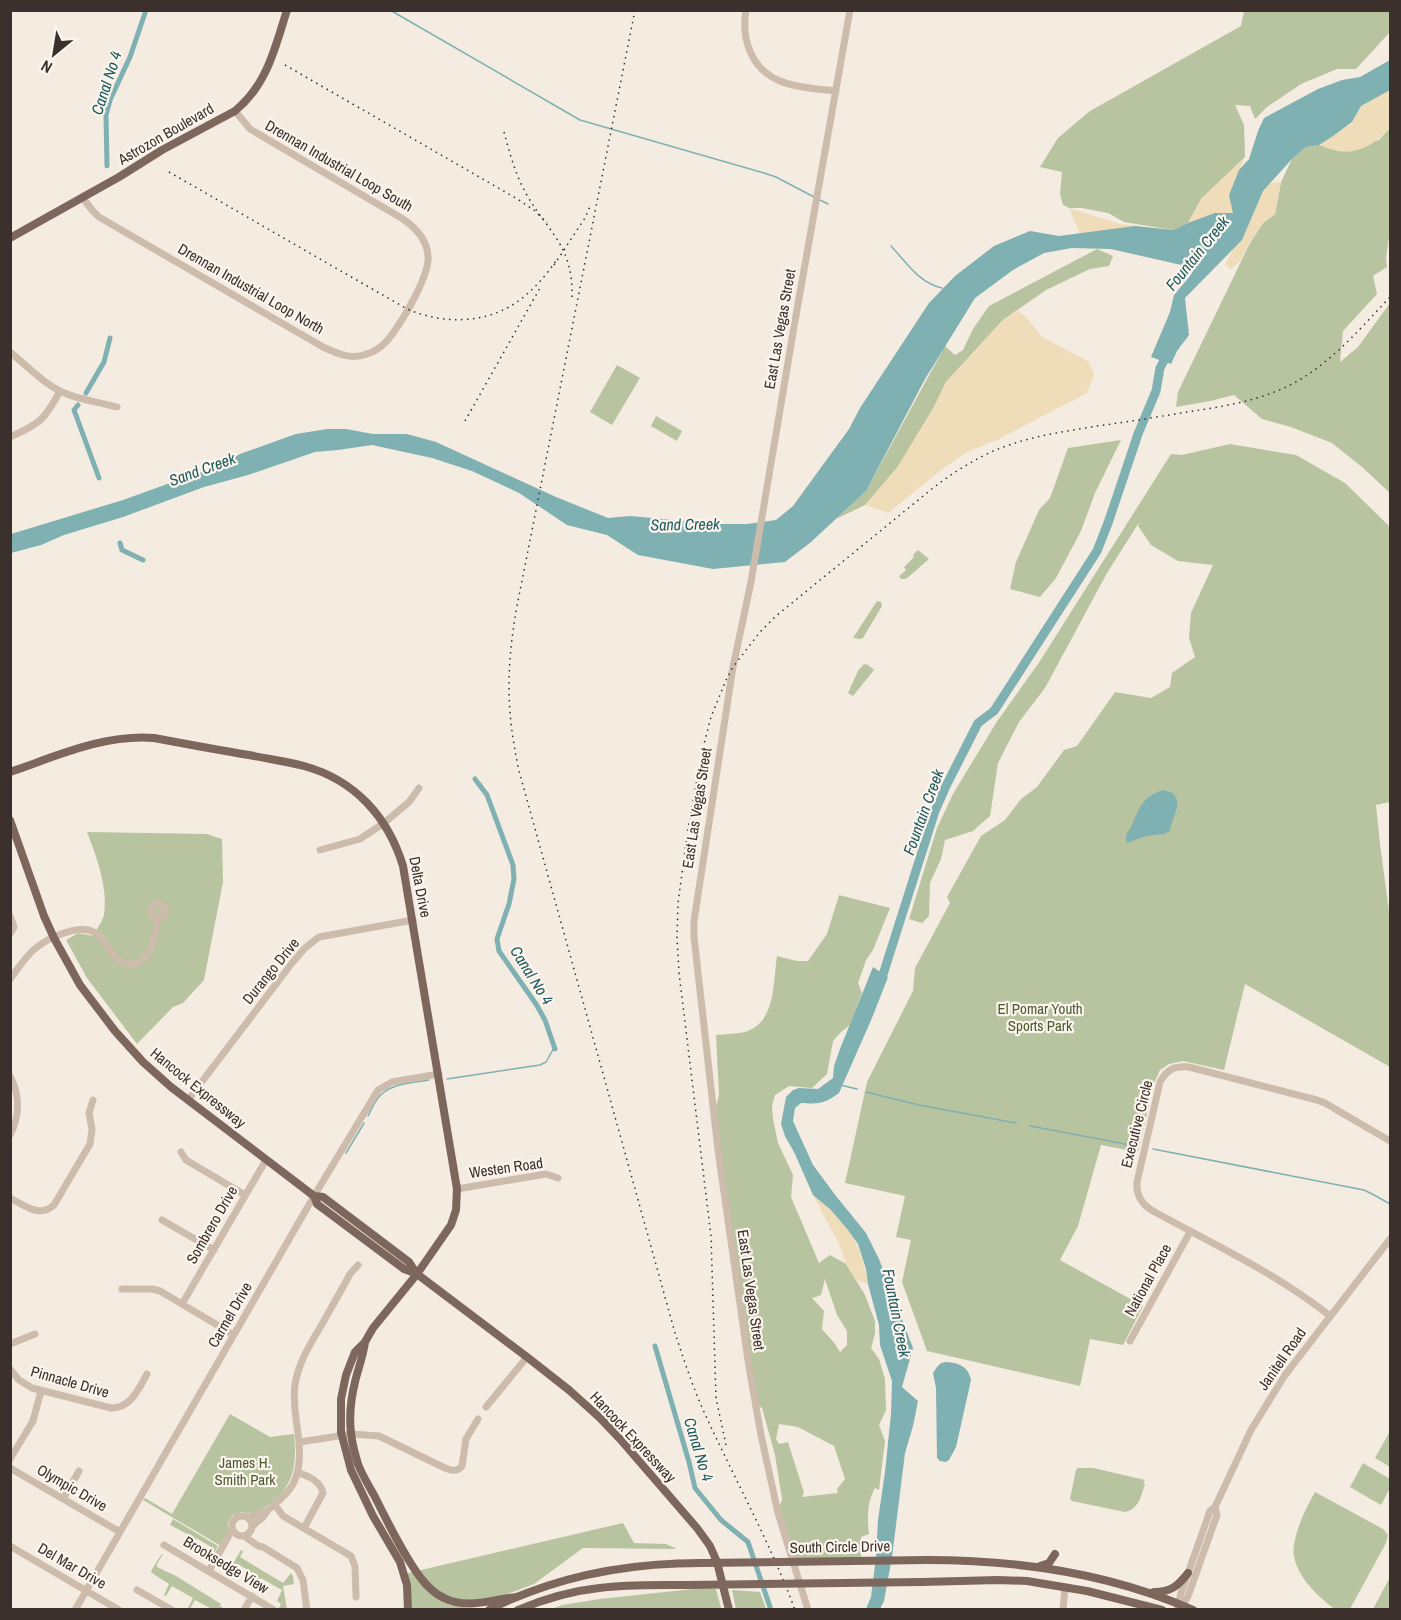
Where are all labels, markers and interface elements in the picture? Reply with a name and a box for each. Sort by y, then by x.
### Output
north arrow [24,24,84,84]
water label: Canal No 4 [85,48,127,118]
text: N [37,55,56,79]
street label: Astrozon Boulevard [113,98,217,170]
street label: Drennan Industrial Loop South [261,115,417,217]
water label: Fountain Creek [1160,211,1234,295]
street label: Drennan Industrial Loop North [174,238,328,339]
street label: East Las Vegas Street [759,267,801,391]
water label: Sand Creek [166,447,239,491]
water label: Sand Creek [650,512,720,536]
street label: East Las Vegas Street [677,746,716,870]
water label: Fountain Creek [897,766,949,858]
street label: Delta Drive [404,855,437,919]
street label: Durango Drive [237,933,304,1008]
water label: Canal No 4 [505,941,559,1009]
park label: El Pomar Youth Sports Park [998,998,1082,1036]
street label: Hancock Expressway [146,1042,251,1133]
street label: Executive Circle [1115,1078,1158,1170]
street label: Westen Road [468,1152,544,1183]
street label: Sombrero Drive [181,1182,242,1268]
street label: East Las Vegas Street [733,1228,770,1352]
street label: National Place [1119,1240,1176,1320]
water label: Fountain Creek [878,1267,916,1360]
street label: Carmel Drive [202,1278,257,1351]
street label: Janitell Road [1252,1323,1311,1394]
street label: Pinnacle Drive [28,1360,112,1403]
street label: Hancock Expressway [586,1387,682,1487]
water label: Canal No 4 [679,1414,719,1484]
park label: James H. Smith Park [215,1452,276,1490]
street label: Olympic Drive [33,1459,111,1516]
street label: Brooksedge View [180,1531,273,1598]
street label: South Circle Drive [790,1535,891,1558]
street label: Del Mar Drive [34,1538,110,1594]

